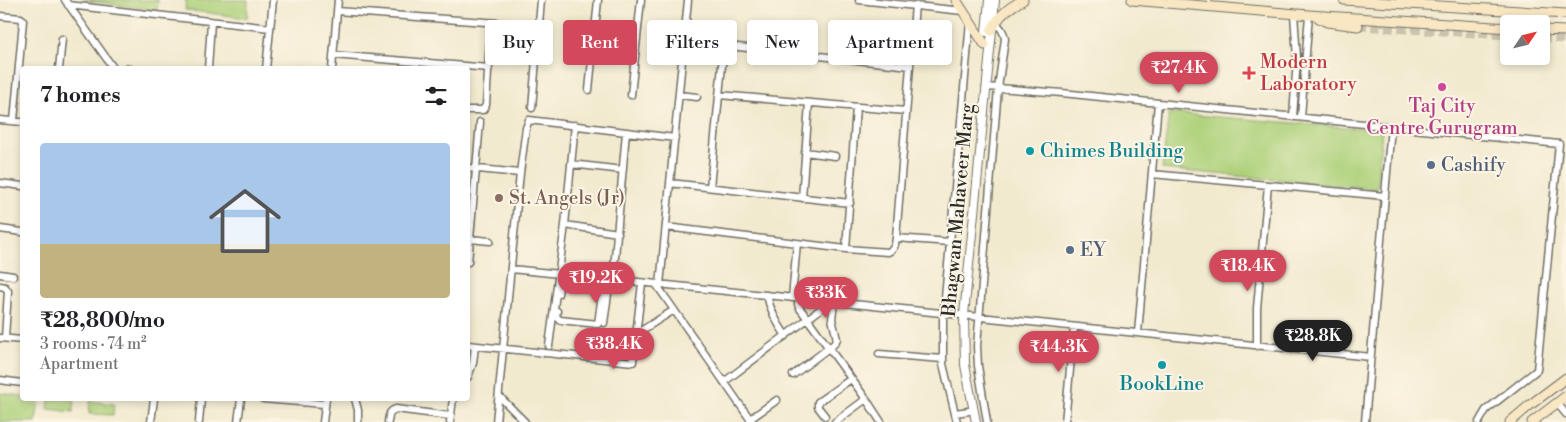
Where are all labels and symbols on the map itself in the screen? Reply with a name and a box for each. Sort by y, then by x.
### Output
north arrow [1500,15,1550,65]
place label: Modern Laboratory [1260,50,1358,96]
pin: ₹27.4K [1138,52,1220,94]
marker: Modern Laboratory [1242,66,1256,80]
marker: Taj City Centre Gurugram [1436,81,1448,93]
place label: Taj City Centre Gurugram [1366,94,1518,140]
street label: Bhagwan Mahaveer Marg [937,102,979,319]
place label: Chimes Building [1040,139,1184,163]
marker: Chimes Building [1024,145,1036,157]
place label: Cashify [1441,153,1506,177]
marker: Cashify [1425,159,1437,171]
place label: St. Angels (Jr) [509,186,625,210]
marker: St. Angels (Jr) [493,192,505,204]
place label: EY [1080,238,1107,262]
marker: EY [1064,244,1076,256]
pin: ₹18.4K [1207,250,1289,292]
pin: ₹19.2K [555,262,637,304]
pin: ₹33K [796,276,856,319]
pin: ₹28.8K [1272,320,1354,362]
pin: ₹38.4K [573,328,655,370]
pin: ₹44.3K [1018,330,1100,373]
marker: BookLine [1156,359,1168,371]
place label: BookLine [1119,372,1204,396]

